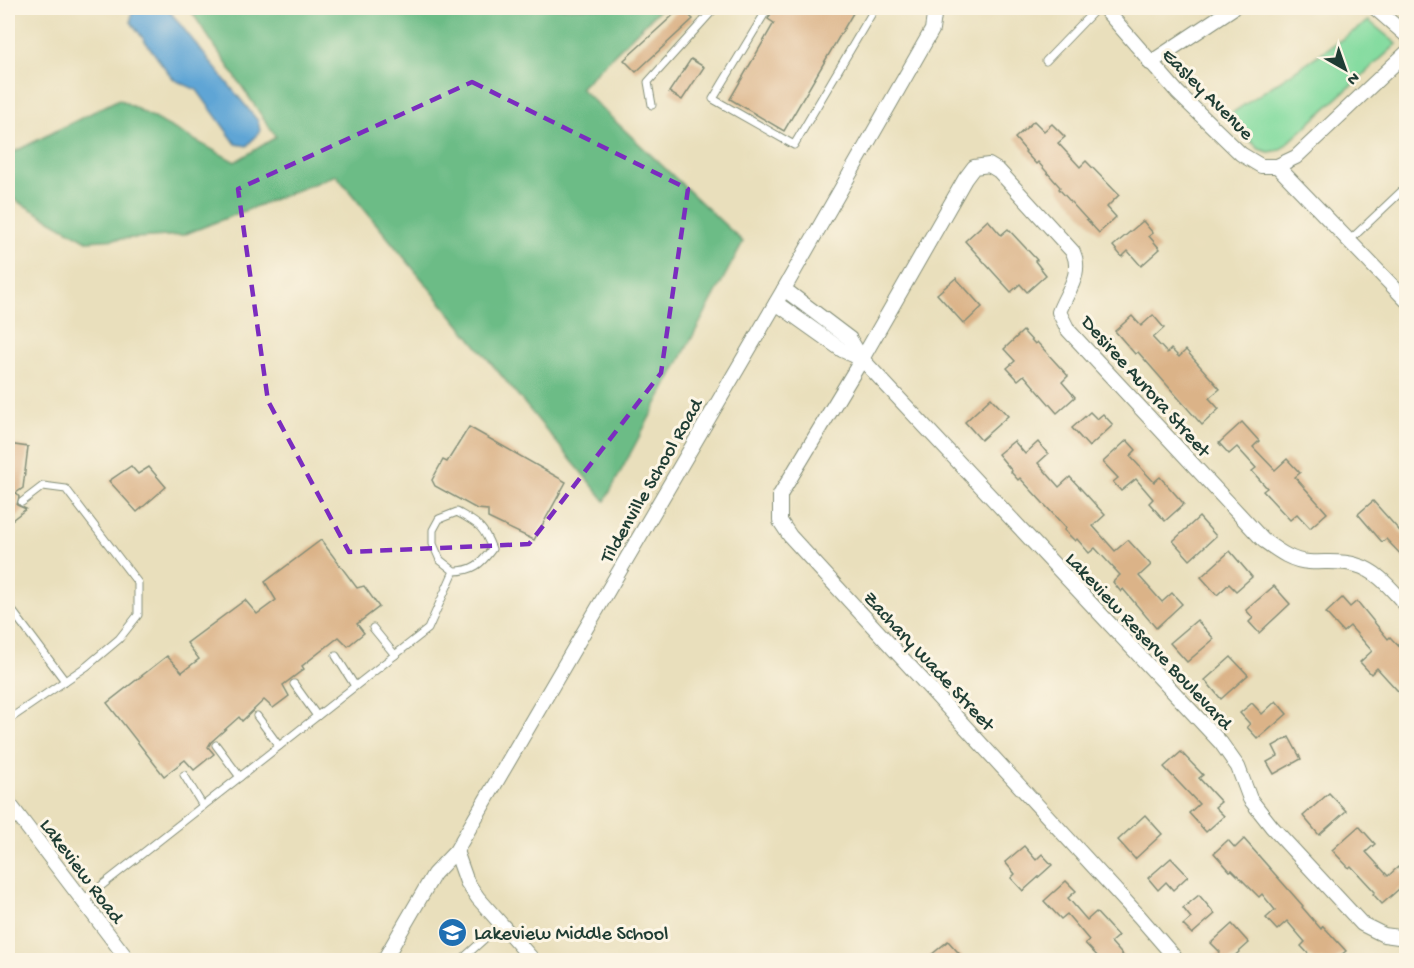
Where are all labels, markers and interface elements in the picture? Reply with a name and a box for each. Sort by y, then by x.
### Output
north arrow [1315,39,1375,99]
street label: Easley Avenue [1156,45,1258,147]
text: N [1342,67,1363,89]
street label: Desiree Aurora Street [1073,310,1215,464]
street label: Tildenville School Road [596,394,710,569]
street label: Lakeview Reserve Boulevard [1059,549,1237,738]
street label: Zachary Wade Street [857,588,999,738]
street label: Lakeview Road [33,815,128,931]
school or university icon: Lakeview Middle School [437,916,469,948]
place label: Lakeview Middle School [474,924,668,947]

